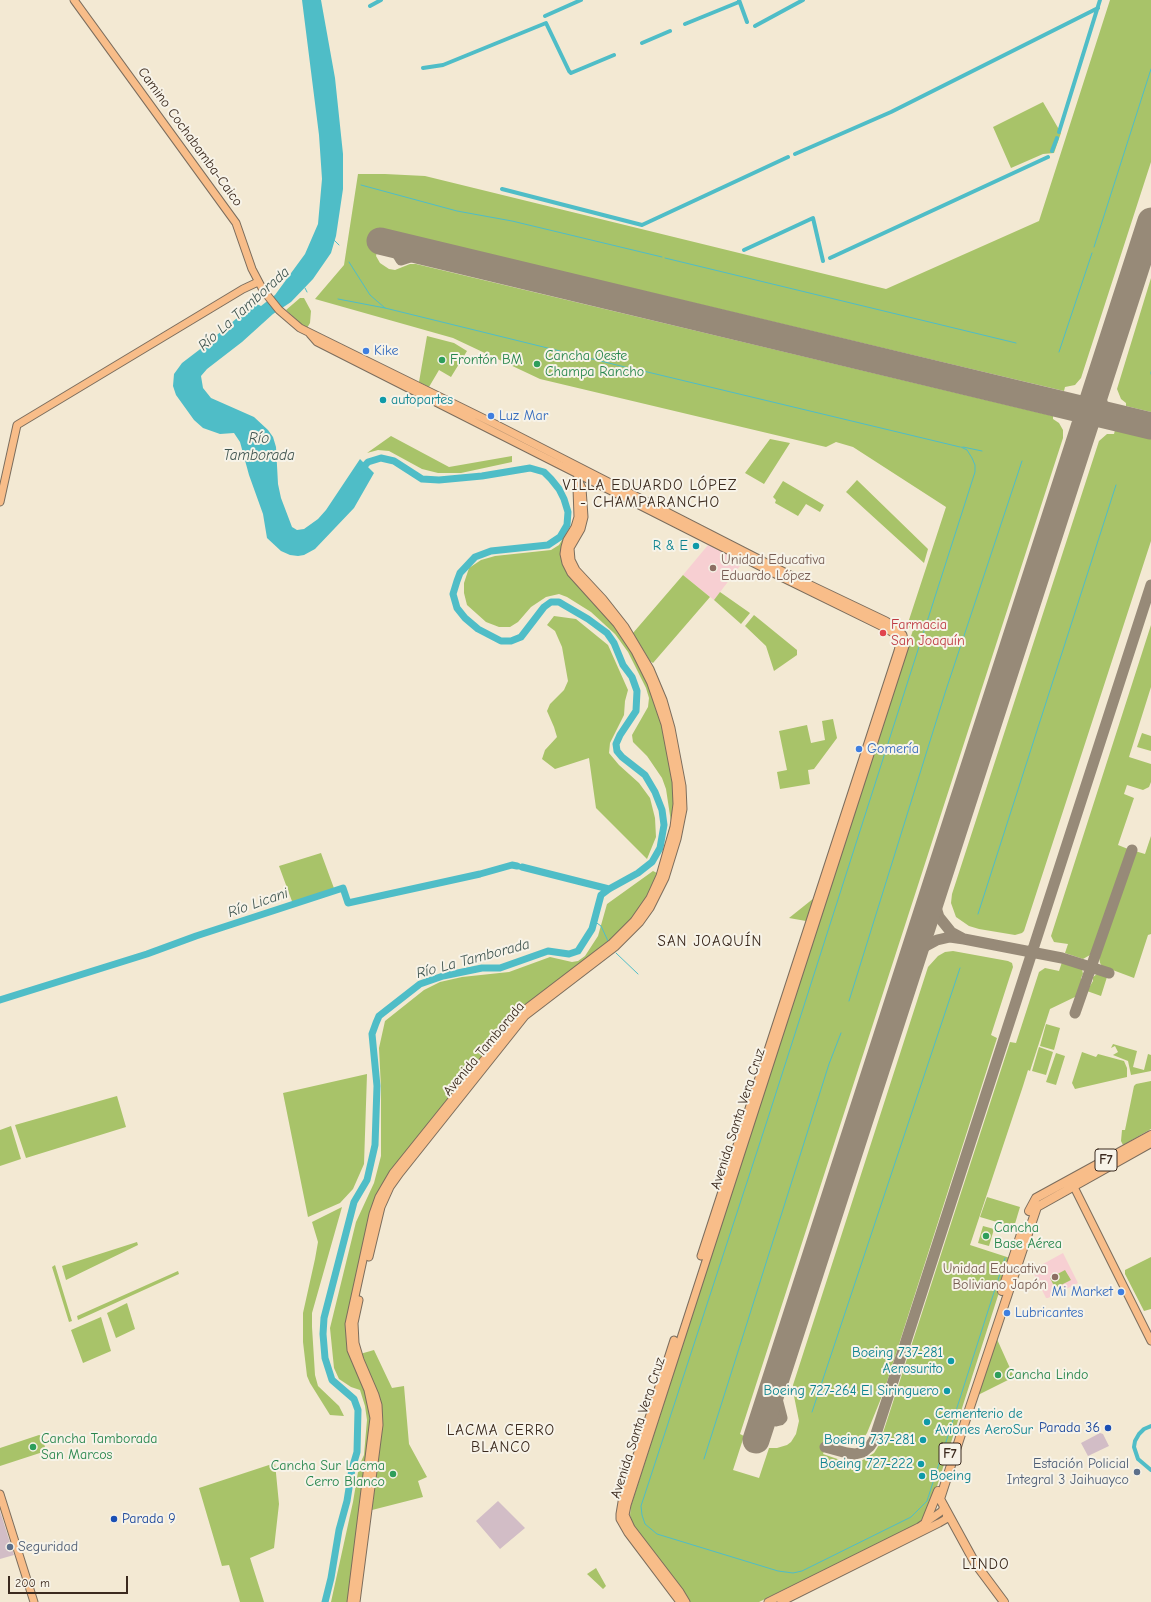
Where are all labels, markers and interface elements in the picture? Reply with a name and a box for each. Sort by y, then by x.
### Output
street label: Camino Cochabamba-Caico [134,64,246,210]
water label: Río La Tamborada [195,263,293,355]
place label: Kike [374,343,399,359]
marker: Kike [361,346,371,356]
place label: Cancha Oeste Champa Rancho [545,348,644,380]
place label: Frontón BM [450,352,522,368]
marker: Frontón BM [437,355,447,365]
marker: Cancha Oeste Champa Rancho [532,359,542,369]
place label: autopartes [391,392,453,408]
marker: autopartes [378,395,388,405]
place label: Luz Mar [499,408,548,424]
marker: Luz Mar [486,411,496,421]
water label: Río Tamborada [223,430,295,465]
district label: VILLA EDUARDO LÓPEZ - CHAMPARANCHO [563,477,737,512]
place label: R & E [653,538,688,554]
marker: R & E [691,541,701,551]
place label: Unidad Educativa Eduardo López [721,552,825,584]
marker: Unidad Educativa Eduardo López [708,563,718,573]
place label: Farmacia San Joaquín [891,617,965,650]
marker: Farmacia San Joaquín [878,628,888,638]
place label: Gomería [867,741,919,757]
marker: Gomería [854,744,864,754]
water label: Río Licani [225,884,291,922]
district label: SAN JOAQUÍN [658,933,762,951]
water label: Río La Tamborada [414,935,532,983]
street label: Avenida Tamborada [440,998,528,1100]
street label: Avenida Santa Vera Cruz [707,1046,769,1192]
road number: F7 [1095,1149,1117,1171]
place label: Cancha Base Aérea [994,1220,1062,1252]
marker: Cancha Base Aérea [981,1231,991,1241]
place label: Unidad Educativa Boliviano Japón [943,1261,1047,1294]
marker: Unidad Educativa Boliviano Japón [1050,1272,1060,1282]
place label: Mi Market [1051,1284,1113,1300]
marker: Mi Market [1116,1287,1126,1297]
place label: Lubricantes [1015,1305,1083,1321]
marker: Lubricantes [1002,1308,1012,1318]
place label: Boeing 737-281 Aerosurito [852,1345,943,1378]
street label: Avenida Santa Vera Cruz [607,1355,669,1501]
marker: Boeing 737-281 Aerosurito [946,1356,956,1366]
place label: Cancha Lindo [1006,1367,1088,1383]
marker: Cancha Lindo [993,1370,1003,1380]
place label: Boeing 727-264 El Siringuero [764,1383,939,1399]
marker: Boeing 727-264 El Siringuero [942,1386,952,1396]
place label: Cementerio de Aviones AeroSur [935,1406,1033,1438]
marker: Cementerio de Aviones AeroSur [922,1417,932,1427]
place label: Parada 36 [1039,1420,1100,1436]
district label: LACMA CERRO BLANCO [447,1422,555,1457]
marker: Parada 36 [1103,1423,1113,1433]
place label: Cancha Tamborada San Marcos [41,1431,158,1464]
place label: Boeing 737-281 [824,1432,915,1448]
marker: Boeing 737-281 [918,1435,928,1445]
marker: Cancha Tamborada San Marcos [28,1442,38,1452]
road number: F7 [939,1443,961,1465]
place label: Boeing 727-222 [820,1456,913,1472]
place label: Estación Policial Integral 3 Jaihuayco [1007,1456,1129,1488]
place label: Cancha Sur Lacma Cerro Blanco [271,1458,385,1490]
marker: Boeing 727-222 [916,1459,926,1469]
marker: Estación Policial Integral 3 Jaihuayco [1132,1467,1142,1477]
place label: Boeing [930,1468,971,1484]
marker: Cancha Sur Lacma Cerro Blanco [388,1469,398,1479]
marker: Boeing [917,1471,927,1481]
place label: Parada 9 [122,1511,176,1527]
marker: Parada 9 [109,1514,119,1524]
place label: Seguridad [18,1539,78,1555]
marker: Seguridad [5,1542,15,1552]
district label: LINDO [962,1556,1010,1574]
scale bar [10,1568,130,1594]
text: 200 m [15,1576,50,1590]

